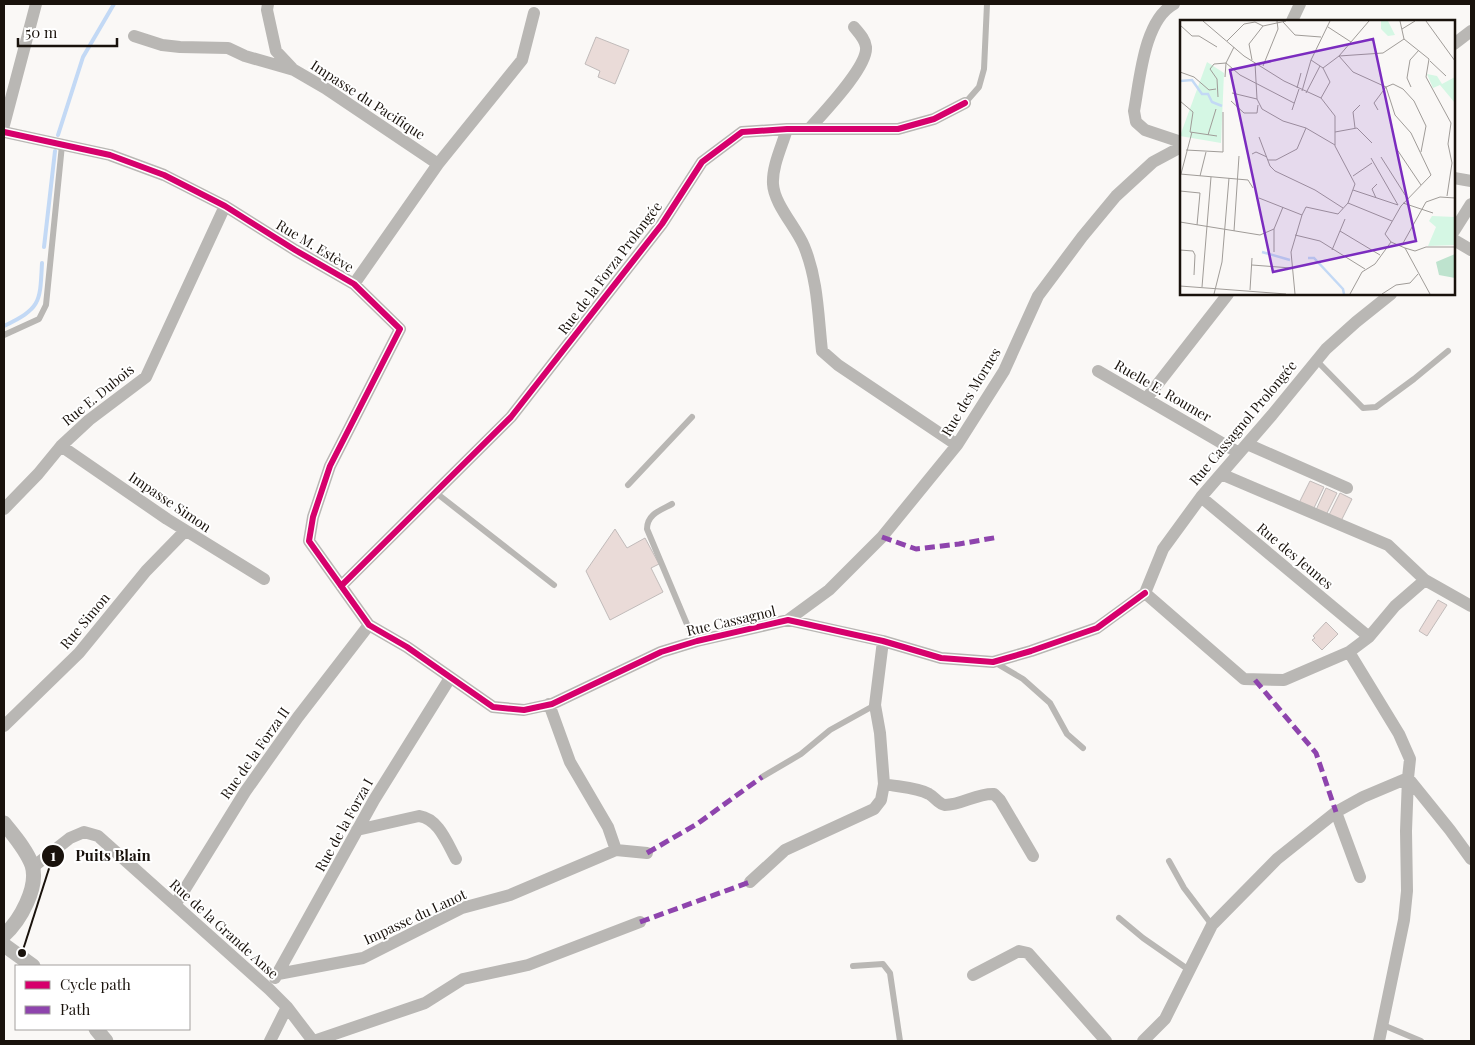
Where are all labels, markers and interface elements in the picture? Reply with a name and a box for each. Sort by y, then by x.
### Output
scale bar [18,15,116,47]
inset map [1180,20,1455,295]
text: 50 m [25,22,58,42]
street label: Impasse du Pacifique [307,55,429,144]
street label: Rue de la Forza Prolongée [553,197,666,338]
street label: Rue M. Estève [273,215,358,276]
street label: Rue des Mornes [937,344,1005,440]
street label: Ruelle E. Roumer [1111,355,1216,426]
street label: Rue Cassagnol Prolongée [1185,356,1301,489]
street label: Rue E. Dubois [58,360,138,430]
street label: Impasse Simon [125,467,216,537]
street label: Rue des Jeunes [1253,518,1337,593]
street label: Rue Simon [56,588,114,653]
street label: Rue Cassagnol [684,601,777,640]
street label: Rue de la Forza II [216,703,294,803]
street label: Rue de la Forza I [310,775,377,875]
callout: Puits Blain [40,841,161,871]
text: 1 [50,845,56,865]
text: Puits Blain [75,845,152,865]
street label: Rue de la Grande Anse [166,875,283,983]
street label: Impasse du Lanot [360,884,470,949]
legend [15,965,190,1030]
text: Cycle path [60,974,131,994]
text: Path [60,999,90,1019]

